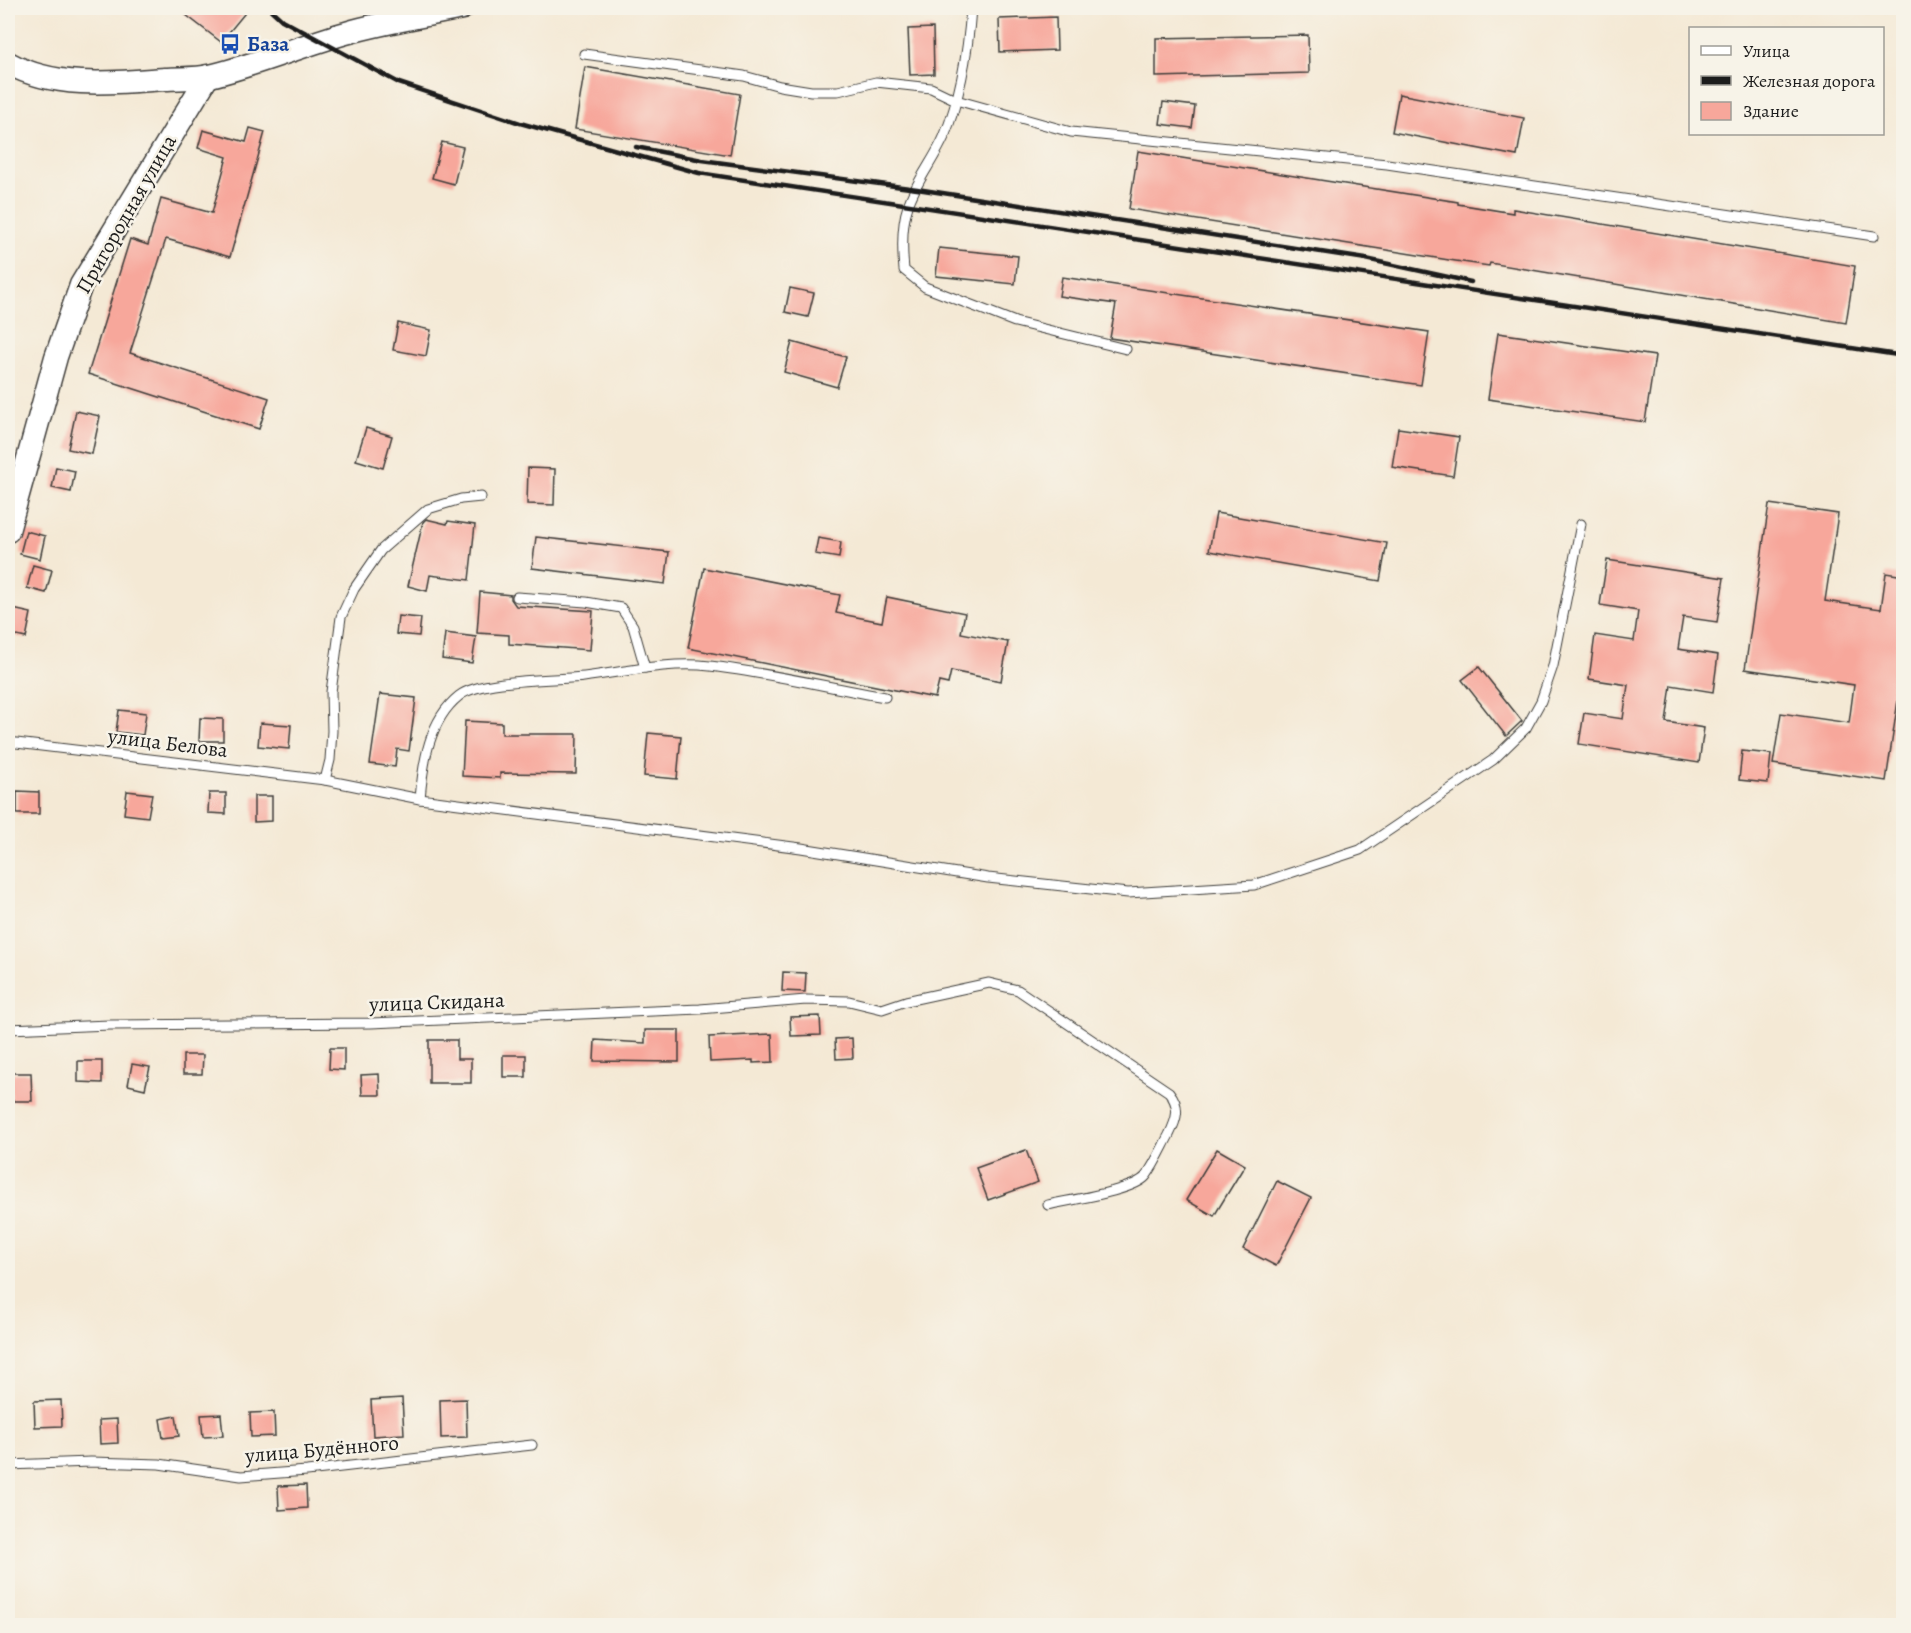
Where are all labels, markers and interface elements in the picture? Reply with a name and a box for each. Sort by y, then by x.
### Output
legend [1689,27,1884,135]
place label: База [247,30,289,58]
bus stop icon: База [218,32,242,56]
text: Улица [1743,39,1791,63]
text: Железная дорога [1743,69,1876,93]
text: Здание [1743,99,1799,123]
street label: Пригородная улица [69,129,183,299]
street label: улица Белова [105,722,230,764]
street label: улица Скидана [368,986,506,1018]
street label: улица Будённого [243,1428,400,1470]

